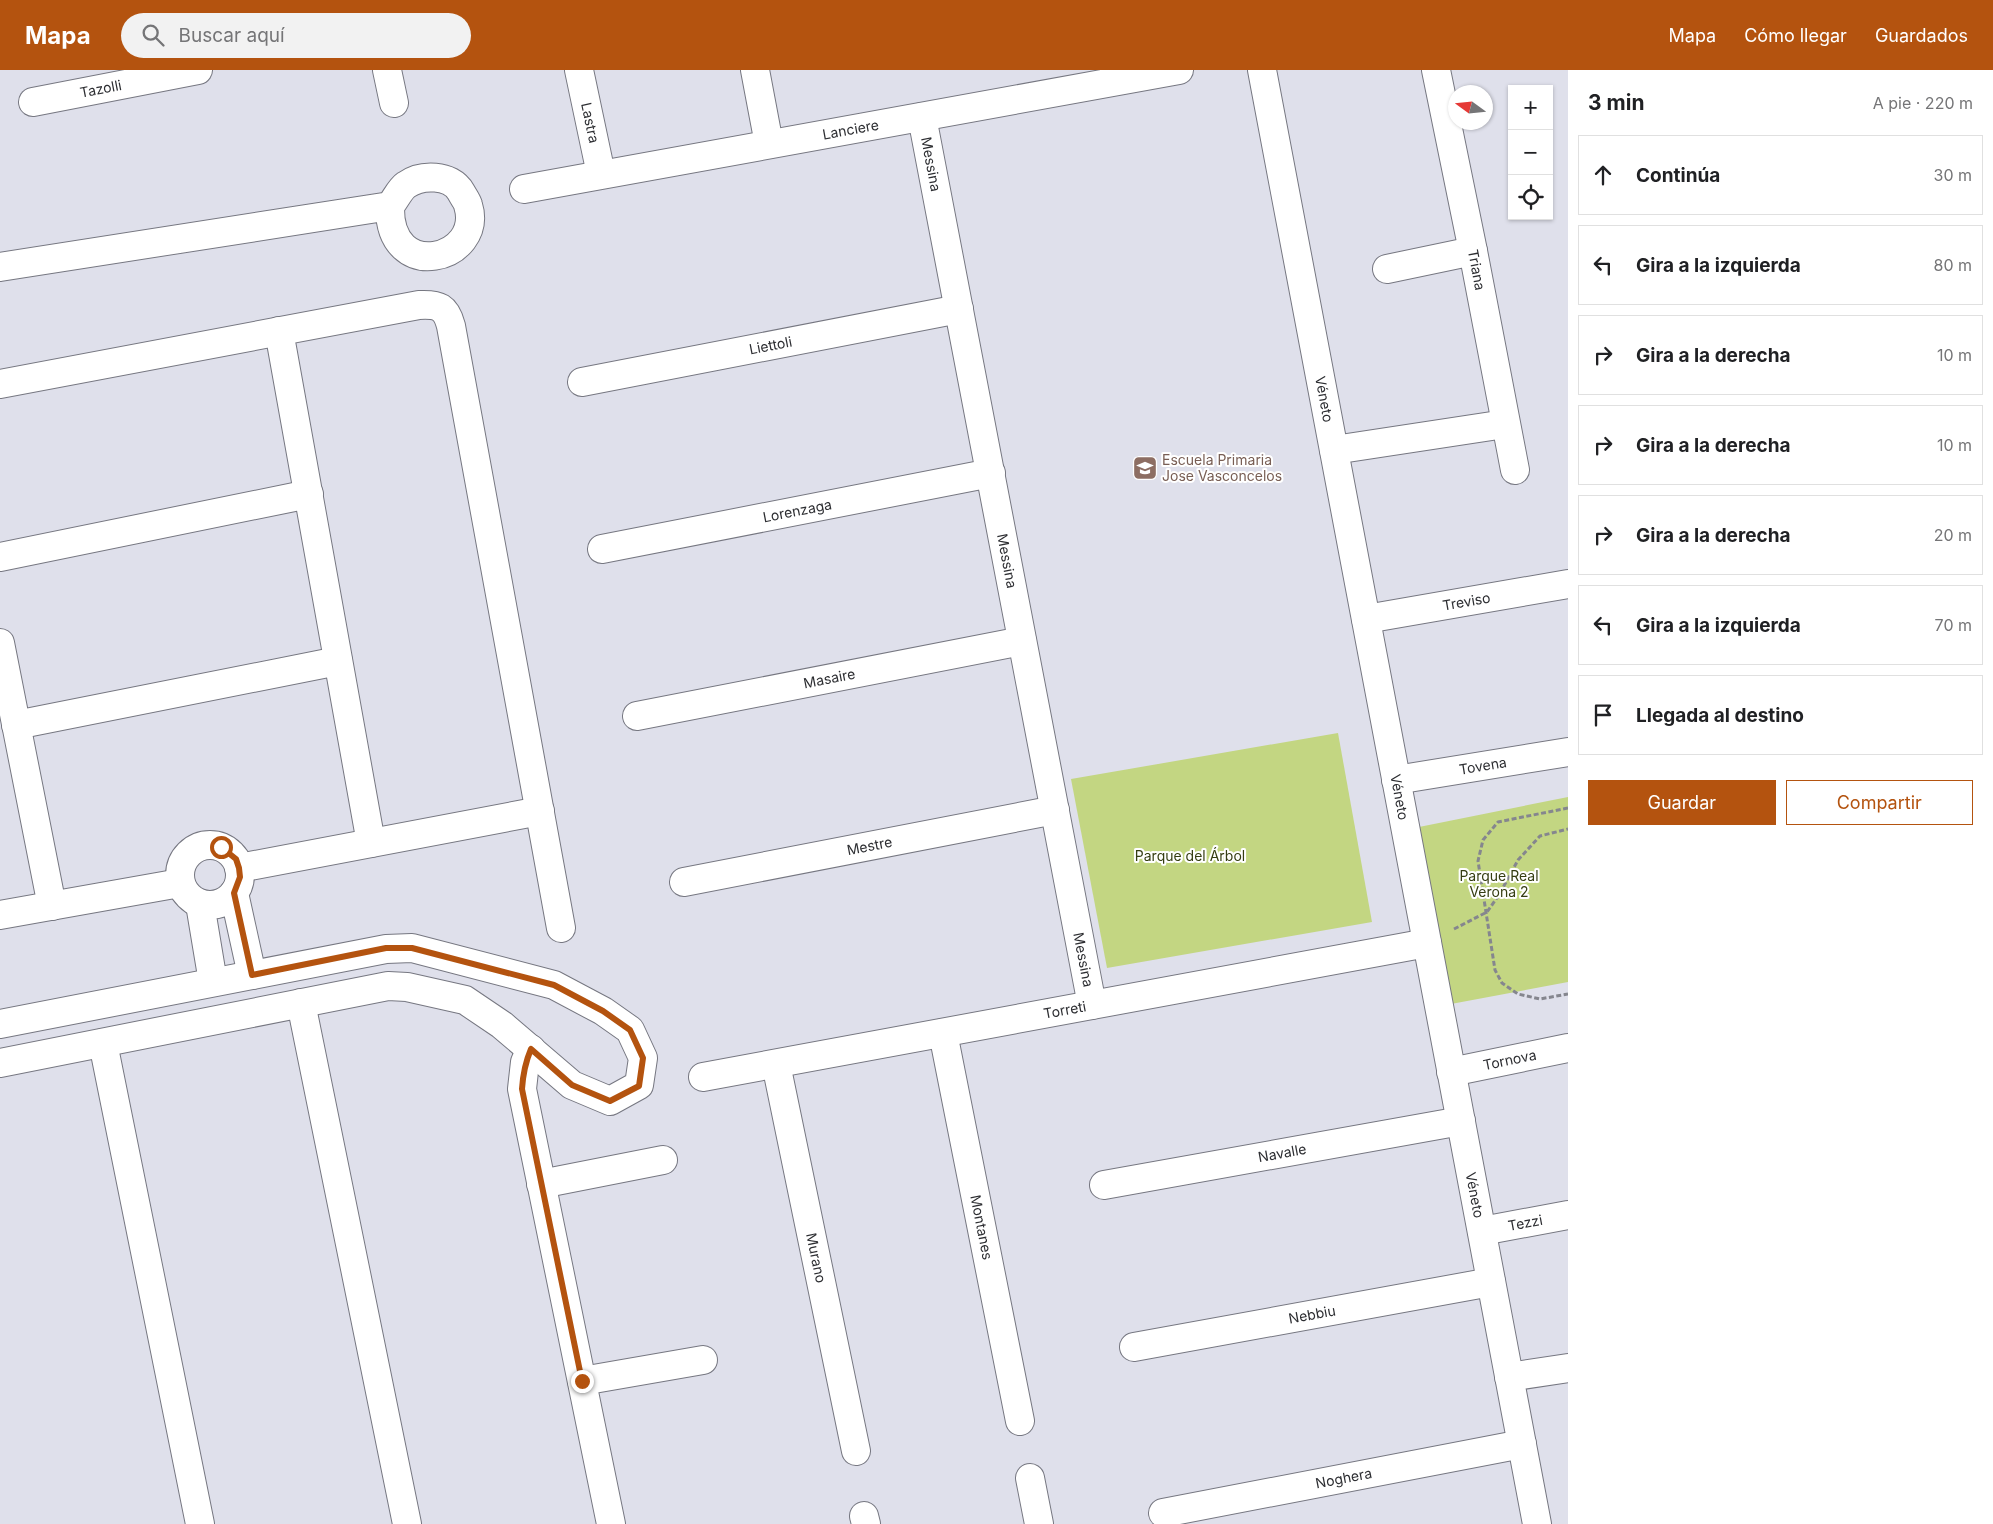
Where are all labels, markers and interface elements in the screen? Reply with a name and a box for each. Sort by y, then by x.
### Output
search box [121,13,471,58]
text: Mapa [25,21,91,50]
icon: search [139,21,167,49]
text: Buscar aquí [179,24,285,47]
text: Mapa [1669,25,1716,46]
text: Cómo llegar [1744,25,1847,46]
text: Guardados [1875,25,1968,46]
street label: Tazolli [78,76,123,101]
north arrow [1448,85,1493,130]
map controls [1508,85,1553,220]
button: + [1508,85,1553,130]
text: 3 min [1588,90,1644,115]
text: A pie · 220 m [1873,93,1973,113]
street label: Lastra [578,101,603,145]
street label: Lanciere [821,116,880,143]
button: − [1508,130,1553,175]
street label: Messina [918,135,945,193]
icon: ahead [1589,161,1617,189]
text: Continúa [1636,164,1720,187]
text: 30 m [1934,165,1972,185]
button: locate [1508,175,1553,220]
street label: Triana [1465,248,1489,292]
icon: left [1589,251,1617,279]
text: Gira a la izquierda [1636,254,1801,277]
text: 80 m [1933,255,1972,275]
street label: Liettoli [747,333,793,357]
icon: right [1589,341,1617,369]
text: Gira a la derecha [1636,344,1791,367]
text: 10 m [1937,345,1972,365]
street label: Véneto [1312,375,1337,423]
icon: right [1589,431,1617,459]
text: Gira a la derecha [1636,434,1791,457]
text: 10 m [1937,435,1972,455]
place label: Escuela Primaria Jose Vasconcelos [1162,451,1282,484]
school or university icon: Escuela Primaria Jose Vasconcelos [1132,455,1158,481]
street label: Lorenzaga [761,495,833,525]
icon: right [1589,521,1617,549]
text: Gira a la derecha [1636,524,1791,547]
text: 20 m [1934,525,1972,545]
street label: Messina [994,532,1021,590]
street label: Treviso [1441,589,1492,614]
icon: left [1589,611,1617,639]
text: Gira a la izquierda [1636,614,1801,637]
text: 70 m [1935,615,1972,635]
street label: Masaire [802,665,857,691]
icon: arrive [1589,701,1617,729]
text: Llegada al destino [1636,704,1804,727]
street label: Tovena [1458,753,1508,778]
street label: Véneto [1387,773,1413,821]
button: Guardar [1588,780,1776,825]
button: Compartir [1786,780,1973,825]
street label: Mestre [845,833,894,858]
route start [210,836,233,859]
park label: Parque del Árbol [1135,847,1245,864]
park label: Parque Real Verona 2 [1459,867,1539,900]
street label: Messina [1070,931,1097,988]
street label: Torreti [1042,997,1087,1022]
street label: Tornova [1482,1046,1538,1073]
street label: Navalle [1257,1140,1308,1165]
street label: Véneto [1463,1171,1488,1219]
street label: Montanes [967,1193,997,1261]
street label: Tezzi [1507,1211,1544,1234]
street label: Murano [803,1231,830,1284]
street label: Nebbiu [1287,1301,1337,1327]
route end [571,1370,594,1393]
street label: Noghera [1314,1464,1373,1492]

